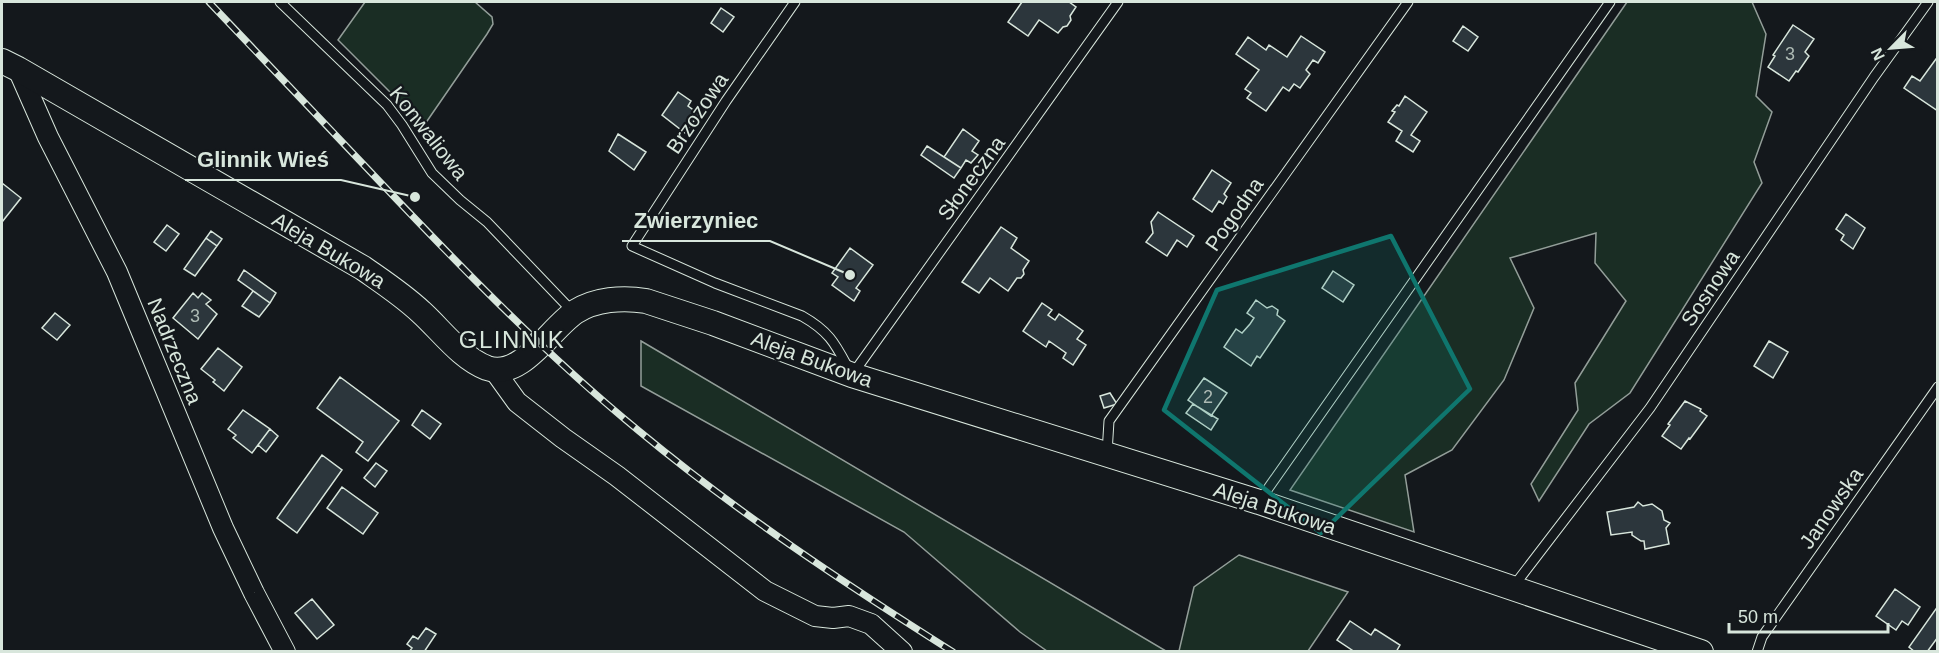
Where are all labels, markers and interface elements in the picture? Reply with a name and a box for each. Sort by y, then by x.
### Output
north arrow [1861,18,1921,78]
house number: 3 [1785,44,1795,64]
text: N [1868,45,1888,63]
street label: Brzozowa [662,68,732,158]
street label: Konwaliowa [385,82,473,184]
street label: Słoneczna [933,131,1009,224]
callout: Glinnik Wieś [185,140,341,180]
text: Glinnik Wieś [197,147,329,172]
street label: Pogodna [1200,173,1268,255]
callout: Zwierzyniec [622,201,770,241]
street label: Aleja Bukowa [269,207,390,293]
text: Zwierzyniec [634,208,758,233]
street label: Sosnowa [1676,245,1744,330]
street label: Nadrzeczna [143,295,207,408]
house number: 3 [190,306,200,326]
district label: GLINNIK [459,326,565,353]
street label: Aleja Bukowa [748,326,876,392]
house number: 2 [1203,387,1213,407]
street label: Janowska [1795,463,1867,553]
street label: Aleja Bukowa [1211,477,1339,539]
scale bar [1729,596,1888,634]
text: 50 m [1738,607,1778,627]

